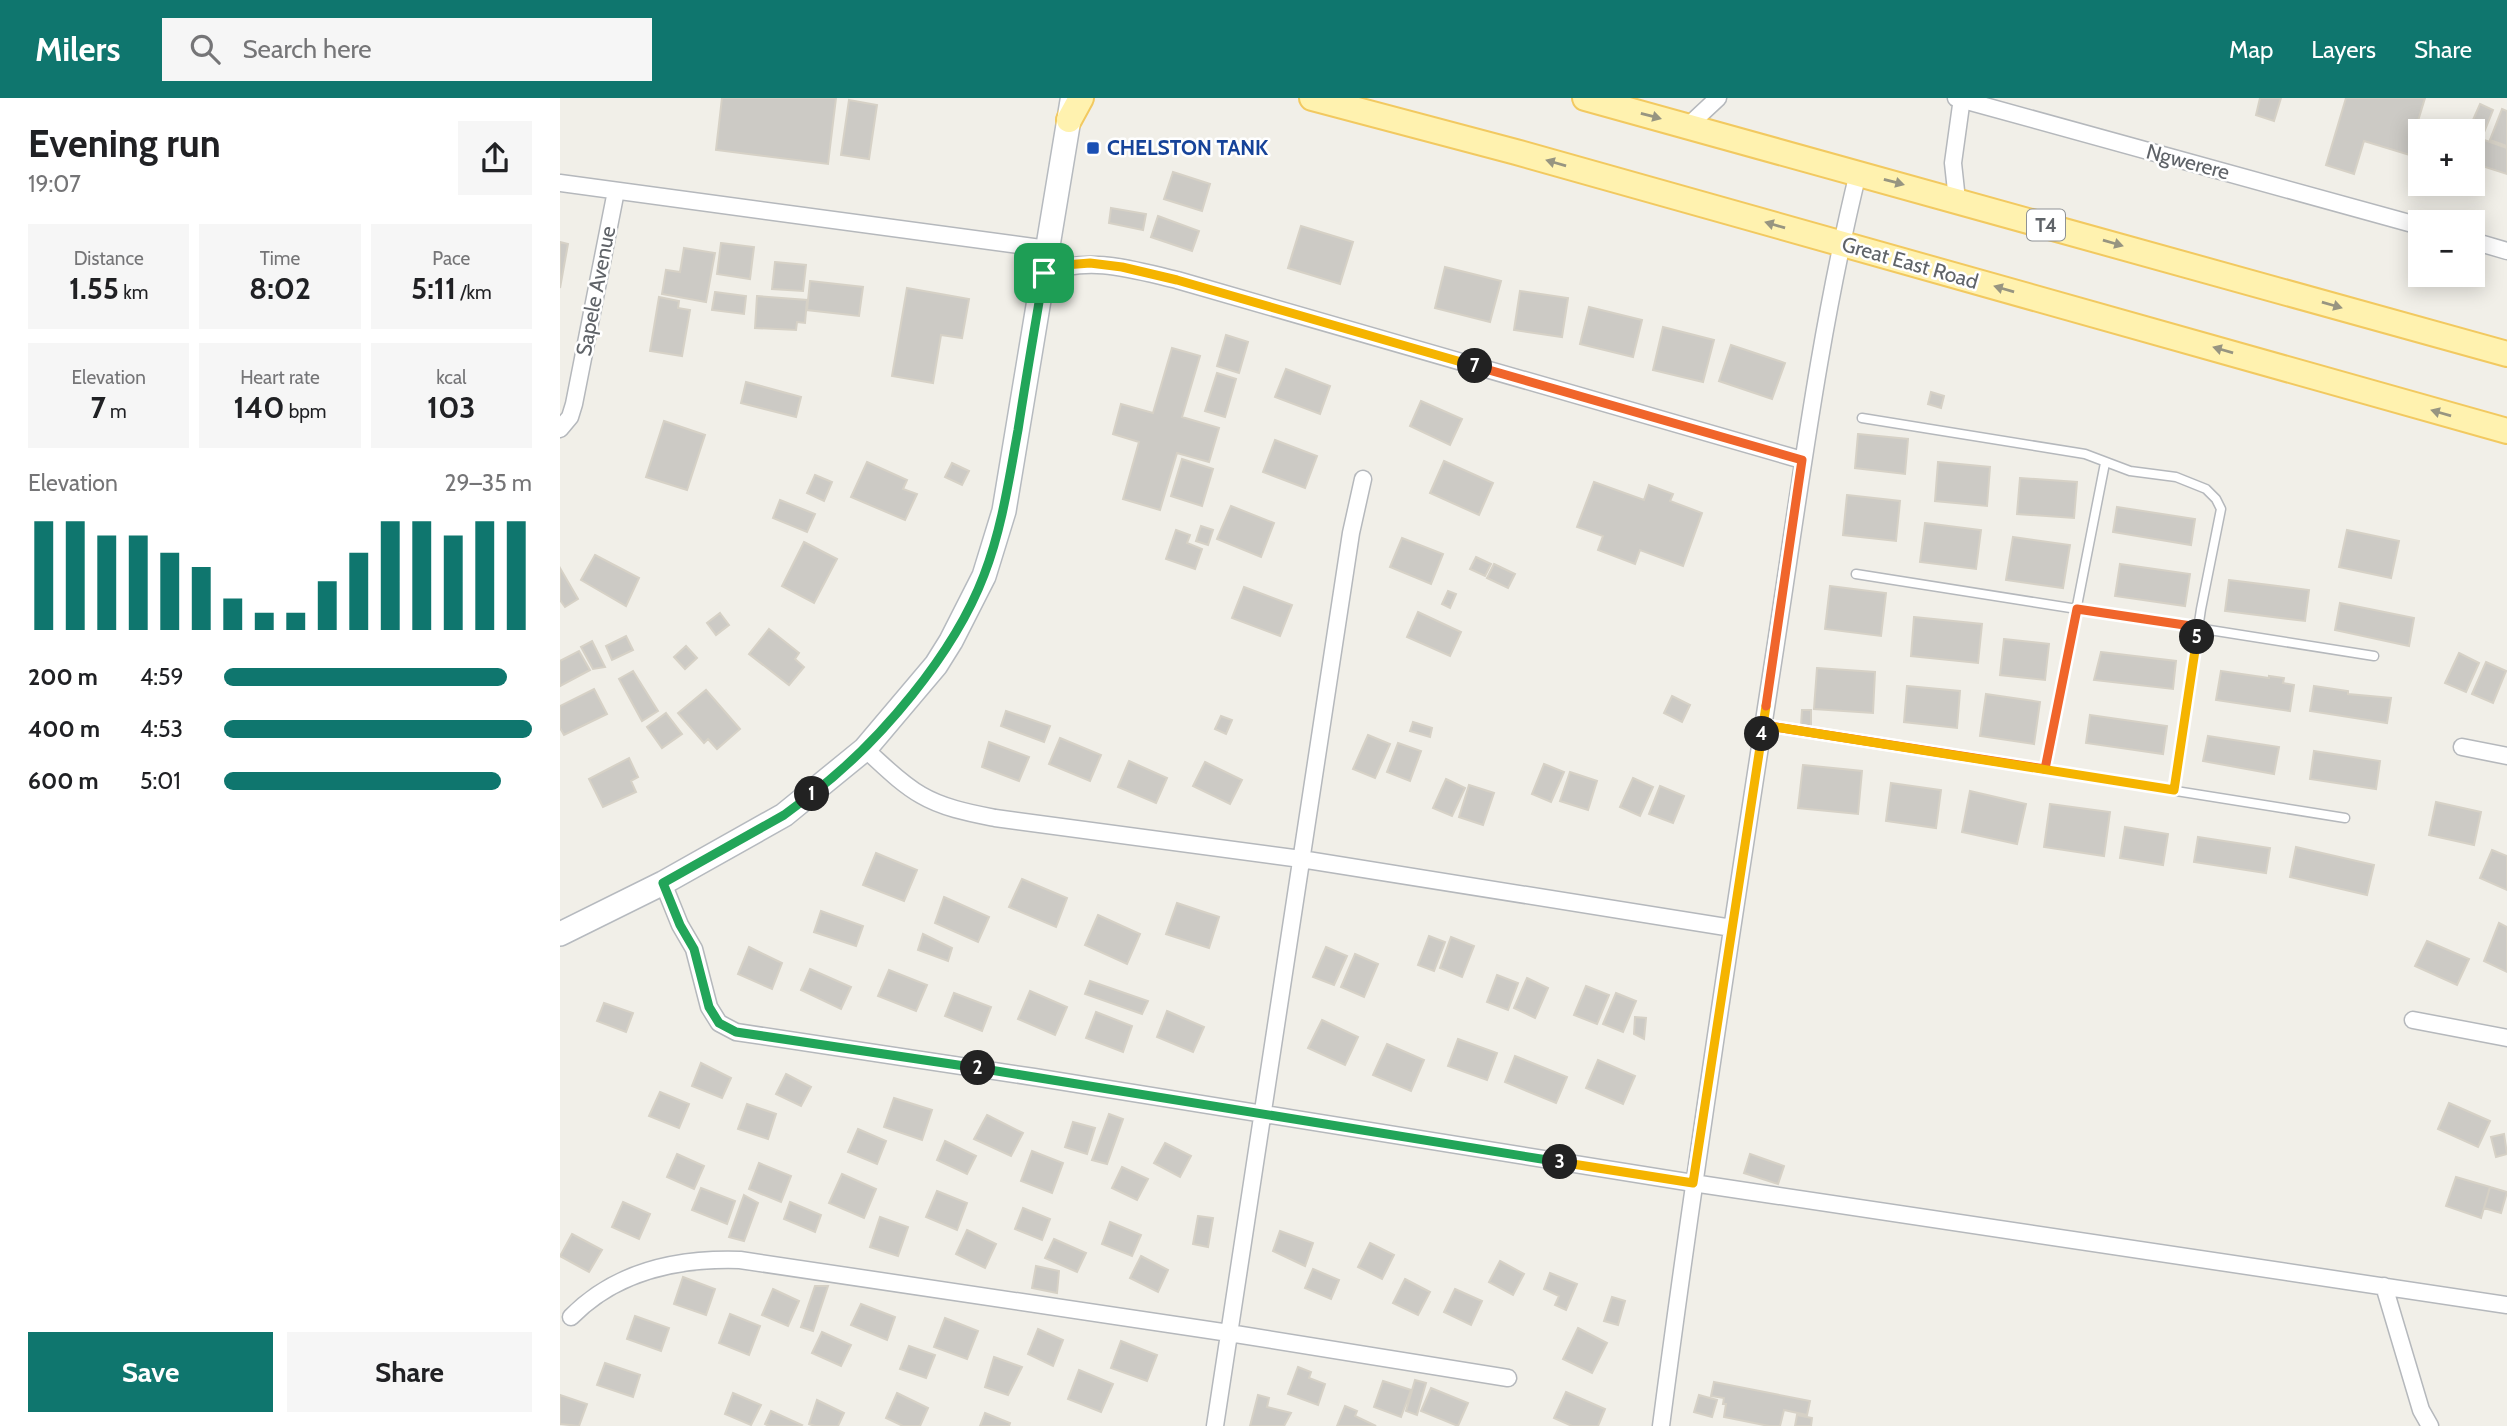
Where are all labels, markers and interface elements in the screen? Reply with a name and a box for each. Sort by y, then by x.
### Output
search box [162,18,652,81]
text: Milers [35,29,120,69]
icon: search [186,30,224,68]
text: Search here [242,33,372,65]
text: Map [2229,35,2273,64]
text: Layers [2311,35,2376,64]
text: Share [2414,35,2472,64]
one-way arrow [1640,111,1662,122]
map controls [2408,119,2485,287]
button: + [2408,119,2485,196]
text: Evening run [28,120,221,167]
button: share [458,121,532,195]
place label: CHELSTON TANK [1107,135,1269,160]
street label: Ngwerere [2144,138,2233,185]
marker: CHELSTON TANK [1085,140,1101,156]
one-way arrow [1546,158,1567,168]
text: 19:07 [28,170,81,198]
one-way arrow [1883,178,1904,188]
road number: T4 [2027,209,2065,240]
button: − [2408,210,2485,287]
one-way arrow [1764,219,1786,230]
street label: Sapele Avenue [571,224,620,358]
street label: Great East Road [1839,231,1981,294]
one-way arrow [2103,239,2124,249]
pin [1014,243,1074,303]
text: Distance [74,247,144,270]
text: Time [260,247,300,270]
text: Pace [432,247,470,270]
icon: arrive [1025,254,1063,292]
text: 1.55 [69,270,119,307]
text: 8:02 [249,270,311,307]
text: 5:11 [411,270,456,307]
text: km [119,281,148,304]
text: /km [456,281,492,304]
one-way arrow [1993,283,2014,293]
one-way arrow [2322,300,2343,310]
one-way arrow [2211,344,2233,355]
pin: 7 [1458,348,1492,384]
text: 7 [1470,354,1479,377]
text: Elevation [72,366,146,389]
text: Heart rate [240,366,320,389]
text: kcal [436,366,466,389]
text: 7 [91,389,106,426]
text: 140 [234,389,284,426]
text: 103 [427,389,476,426]
text: m [106,400,127,423]
text: bpm [284,400,326,423]
one-way arrow [2430,407,2451,417]
text: Elevation [28,469,118,497]
text: 29–35 m [444,469,532,497]
pin: 5 [2180,620,2214,654]
text: 5 [2191,625,2202,648]
text: 200 m [28,663,98,691]
text: 4:59 [140,663,184,691]
text: 400 m [28,715,100,743]
text: 4:53 [140,715,183,743]
pin: 4 [1744,716,1780,752]
text: 4 [1756,722,1767,745]
text: 600 m [28,767,99,795]
text: 5:01 [140,767,181,795]
pin: 1 [794,776,830,812]
text: 1 [808,782,815,805]
pin: 2 [960,1051,996,1086]
text: 2 [972,1056,983,1079]
pin: 3 [1542,1144,1578,1180]
text: 3 [1554,1150,1565,1173]
button: Save [28,1332,273,1412]
button: Share [287,1332,532,1412]

